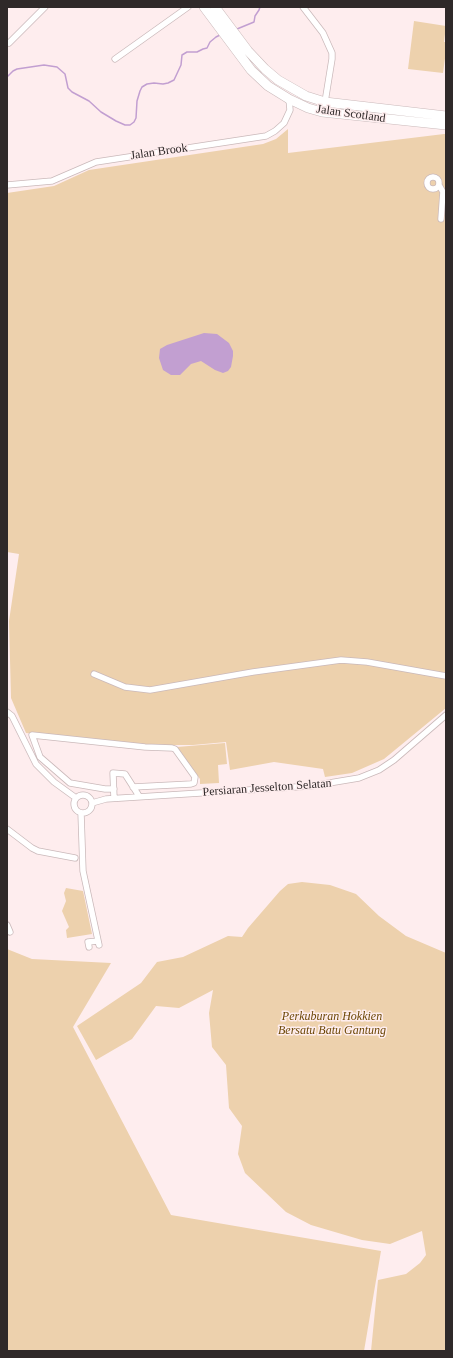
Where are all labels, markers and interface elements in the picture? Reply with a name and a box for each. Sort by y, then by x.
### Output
street label: Jalan Scotland [316,102,386,126]
street label: Jalan Brook [129,141,189,163]
street label: Persiaran Jesselton Selatan [202,776,332,800]
park label: Perkuburan Hokkien Bersatu Batu Gantung [278,1010,386,1038]

